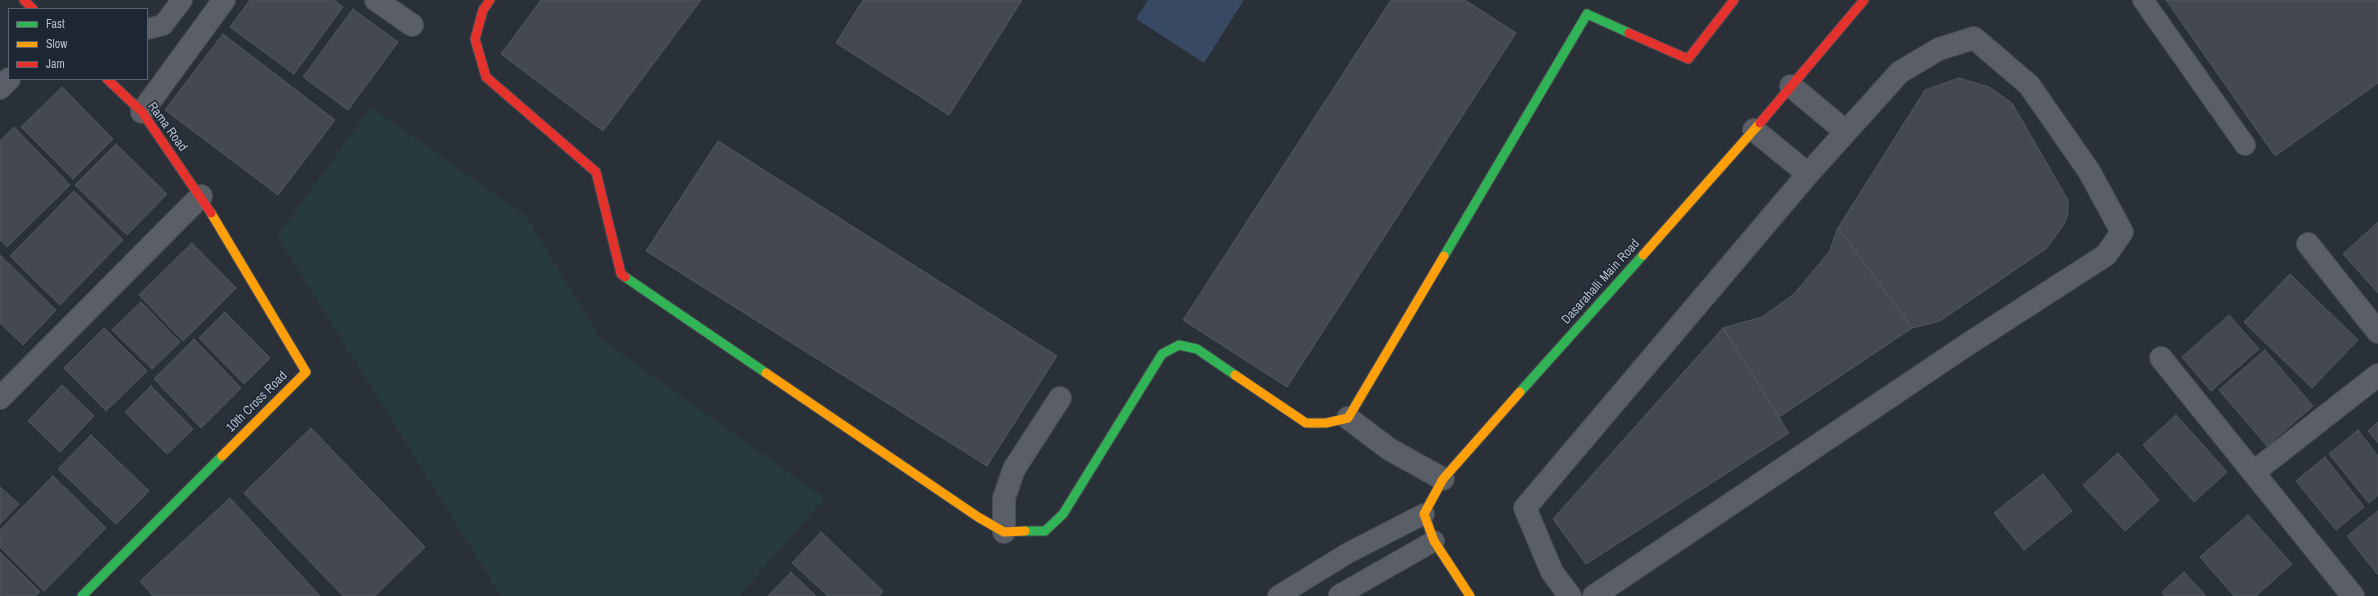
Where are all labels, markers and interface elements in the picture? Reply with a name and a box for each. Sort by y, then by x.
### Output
legend [8,8,148,80]
text: Fast [46,16,65,32]
text: Slow [46,36,67,52]
text: Jam [46,56,65,72]
street label: Rama Road [144,99,190,155]
street label: Dasarahalli Main Road [1559,236,1643,328]
street label: 10th Cross Road [223,368,291,436]

